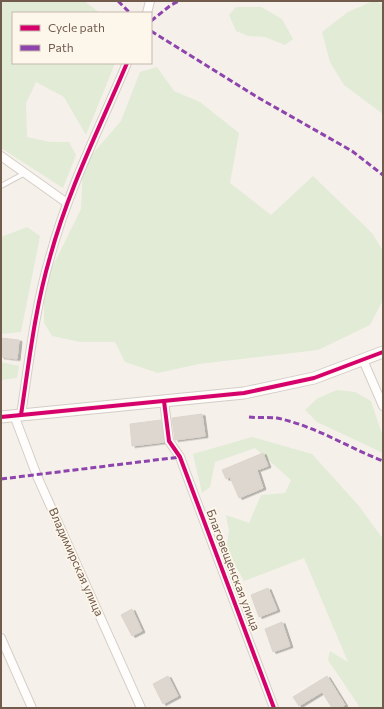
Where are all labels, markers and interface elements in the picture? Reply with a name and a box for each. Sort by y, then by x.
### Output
legend [12,12,152,64]
text: Cycle path [48,20,105,34]
text: Path [48,40,74,54]
street label: Владимирская улица [47,505,107,618]
street label: Благовещенская улица [204,507,264,632]

